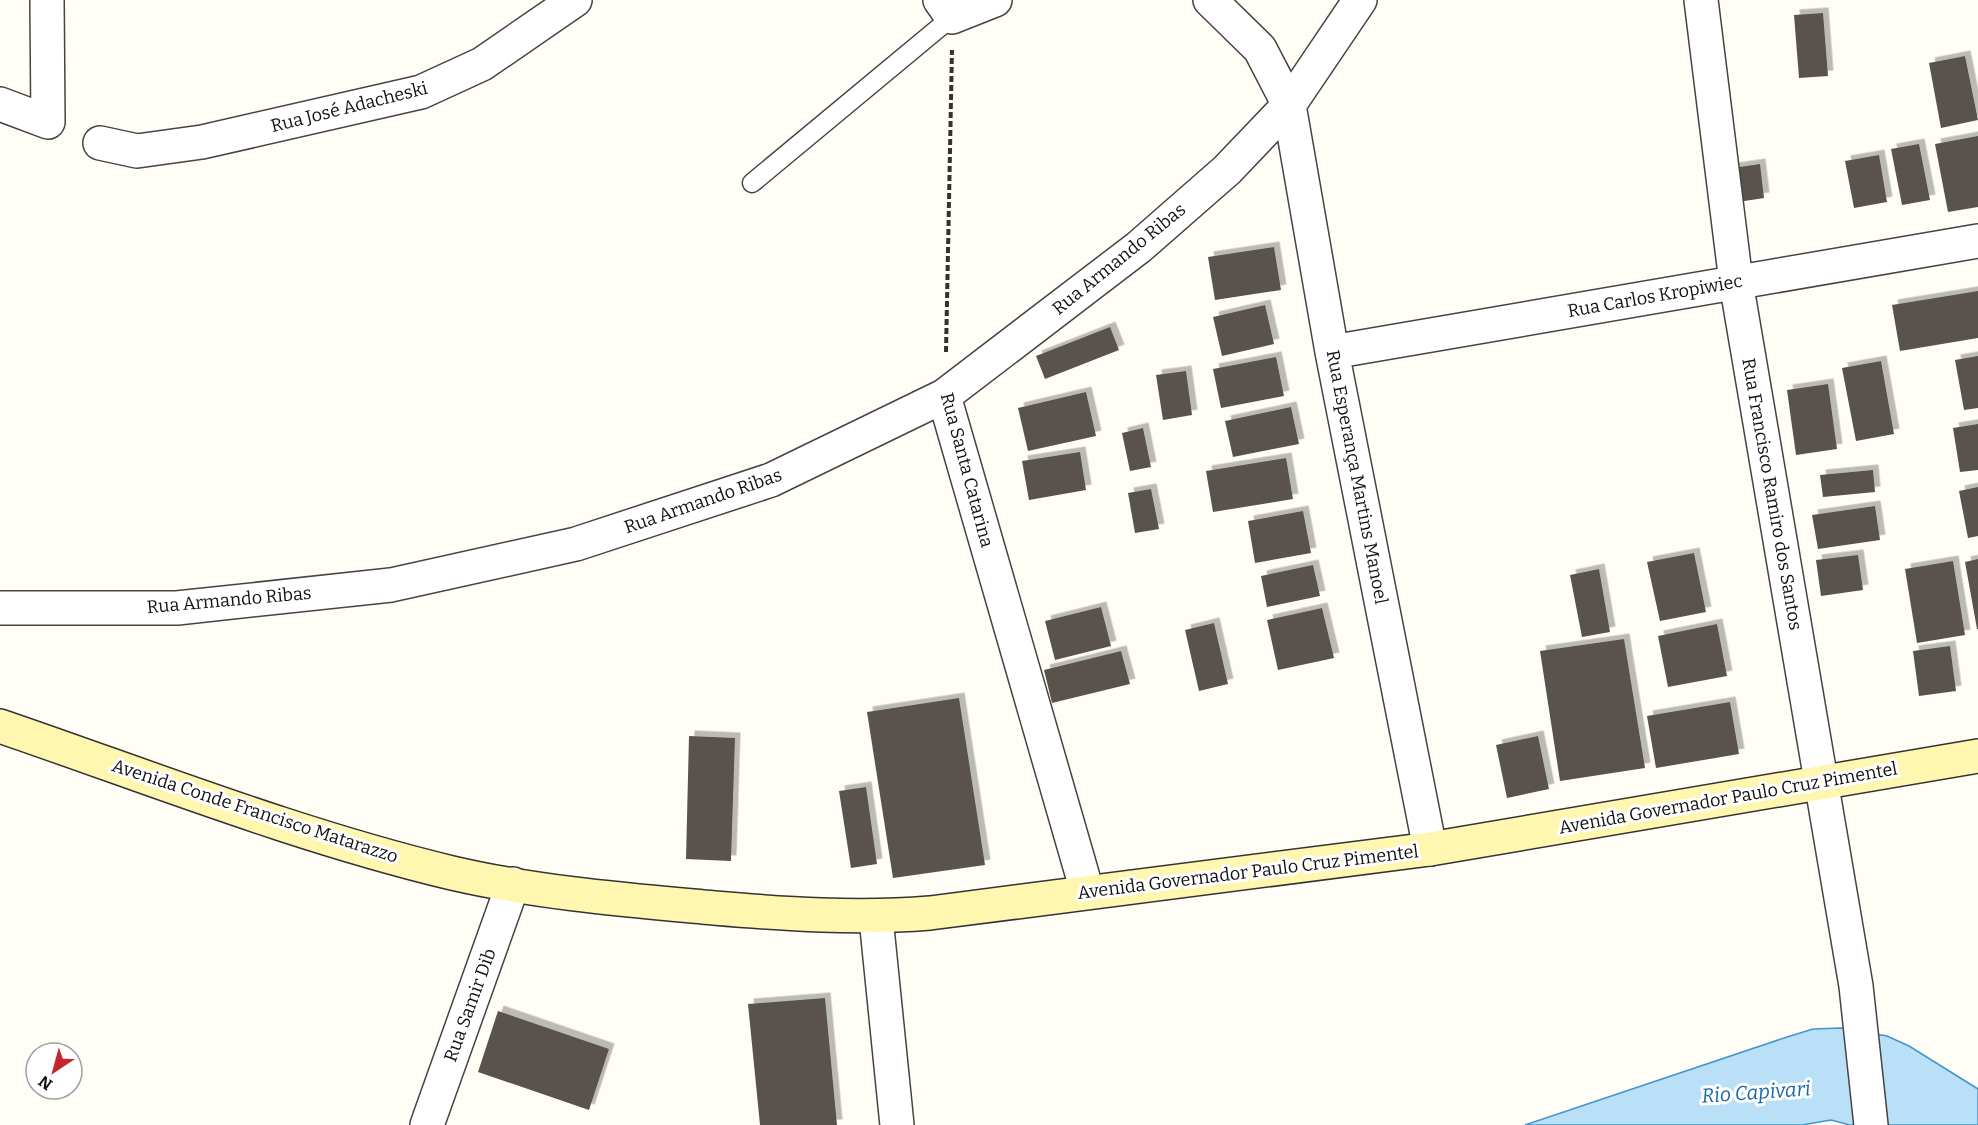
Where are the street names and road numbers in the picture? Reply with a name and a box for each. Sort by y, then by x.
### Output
street label: Rua José Adacheski [268,77,430,137]
street label: Rua Armando Ribas [1048,198,1190,320]
street label: Rua Carlos Kropiwiec [1566,270,1744,322]
street label: Rua Esperança Martins Manoel [1322,348,1392,606]
street label: Rua Francisco Ramiro dos Santos [1737,356,1807,632]
street label: Rua Santa Catarina [936,390,998,550]
street label: Rua Armando Ribas [621,464,785,538]
street label: Rua Armando Ribas [146,582,312,618]
street label: Avenida Conde Francisco Matarazzo [109,754,401,868]
street label: Avenida Governador Paulo Cruz Pimentel [1557,757,1899,839]
street label: Avenida Governador Paulo Cruz Pimentel [1076,840,1420,904]
street label: Rua Samir Dib [439,945,501,1065]

